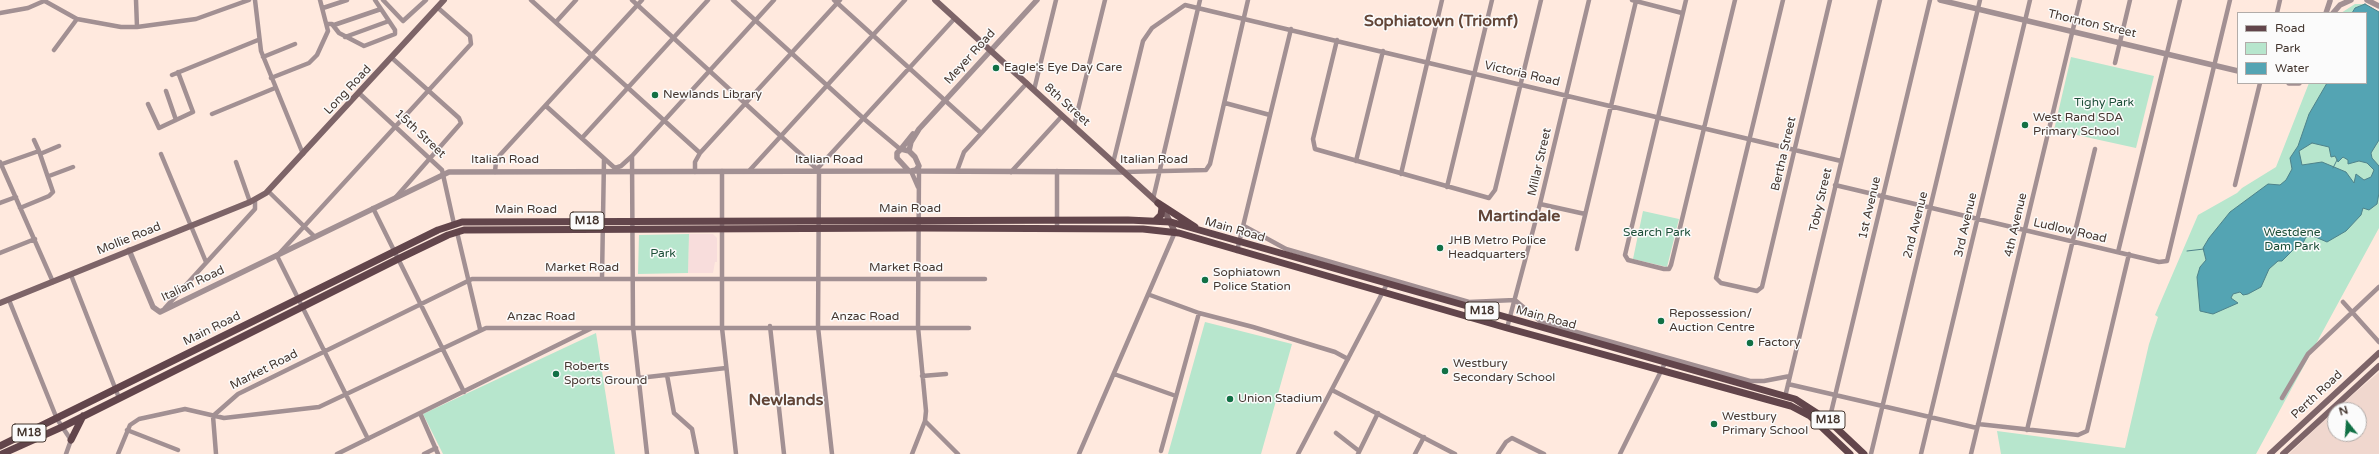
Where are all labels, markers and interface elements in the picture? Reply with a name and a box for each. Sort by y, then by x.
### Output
street label: Thornton Street [2046,7,2138,41]
district label: Sophiatown (Triomf) [1364,12,1518,32]
legend [2237,12,2367,84]
text: Road [2275,21,2305,35]
street label: Meyer Road [942,26,998,88]
text: Park [2275,41,2301,55]
street label: Victoria Road [1483,58,1561,90]
place label: Eagle's Eye Day Care [1004,61,1122,75]
text: Water [2275,61,2309,75]
street label: Long Road [321,62,375,118]
marker: Eagle's Eye Day Care [991,63,1001,73]
street label: 8th Street [1041,81,1093,129]
place label: Newlands Library [663,88,762,102]
marker: Newlands Library [650,90,660,100]
park label: Tighy Park [2074,96,2134,110]
street label: 15th Street [392,107,448,161]
place label: West Rand SDA Primary School [2033,111,2123,139]
street label: Bertha Street [1768,116,1800,192]
marker: West Rand SDA Primary School [2020,120,2030,130]
street label: Millar Street [1525,127,1555,197]
street label: Italian Road [471,153,539,167]
street label: Italian Road [795,153,863,167]
street label: Italian Road [1120,153,1188,167]
street label: Toby Street [1807,167,1835,233]
street label: 1st Avenue [1856,175,1884,241]
street label: 2nd Avenue [1901,190,1931,260]
street label: 3rd Avenue [1952,191,1980,259]
street label: 4th Avenue [2002,191,2030,259]
street label: Main Road [879,202,941,216]
street label: Main Road [495,203,557,217]
district label: Martindale [1478,207,1560,227]
road number: M18 [570,212,604,230]
street label: Main Road [1203,215,1267,245]
street label: Ludlow Road [2032,216,2108,246]
street label: Mollie Road [95,220,163,258]
park label: Search Park [1623,226,1691,240]
park label: Westdene Dam Park [2263,226,2321,254]
place label: JHB Metro Police Headquarters [1448,234,1546,262]
marker: JHB Metro Police Headquarters [1435,243,1445,253]
park label: Park [650,247,676,261]
street label: Market Road [545,261,619,275]
street label: Market Road [869,261,943,275]
street label: Italian Road [159,263,227,305]
place label: Sophiatown Police Station [1213,266,1291,294]
marker: Sophiatown Police Station [1200,275,1210,285]
road number: M18 [1465,302,1499,320]
street label: Main Road [1514,303,1578,333]
place label: Repossession/ Auction Centre [1669,307,1755,335]
street label: Main Road [181,309,243,349]
street label: Anzac Road [507,310,575,324]
street label: Anzac Road [831,310,899,324]
marker: Repossession/ Auction Centre [1656,316,1666,326]
place label: Factory [1758,336,1800,350]
marker: Factory [1745,338,1755,348]
street label: Market Road [228,347,300,393]
place label: Westbury Secondary School [1453,357,1555,385]
place label: Roberts Sports Ground [564,360,647,388]
marker: Westbury Secondary School [1440,366,1450,376]
street label: Perth Road [2289,368,2345,422]
marker: Roberts Sports Ground [551,369,561,379]
district label: Newlands [749,391,823,411]
place label: Union Stadium [1238,392,1322,406]
marker: Union Stadium [1225,394,1235,404]
north arrow [2327,402,2367,442]
text: N [2338,403,2350,419]
place label: Westbury Primary School [1722,410,1808,438]
road number: M18 [1811,411,1845,429]
marker: Westbury Primary School [1709,419,1719,429]
road number: M18 [12,424,46,442]

